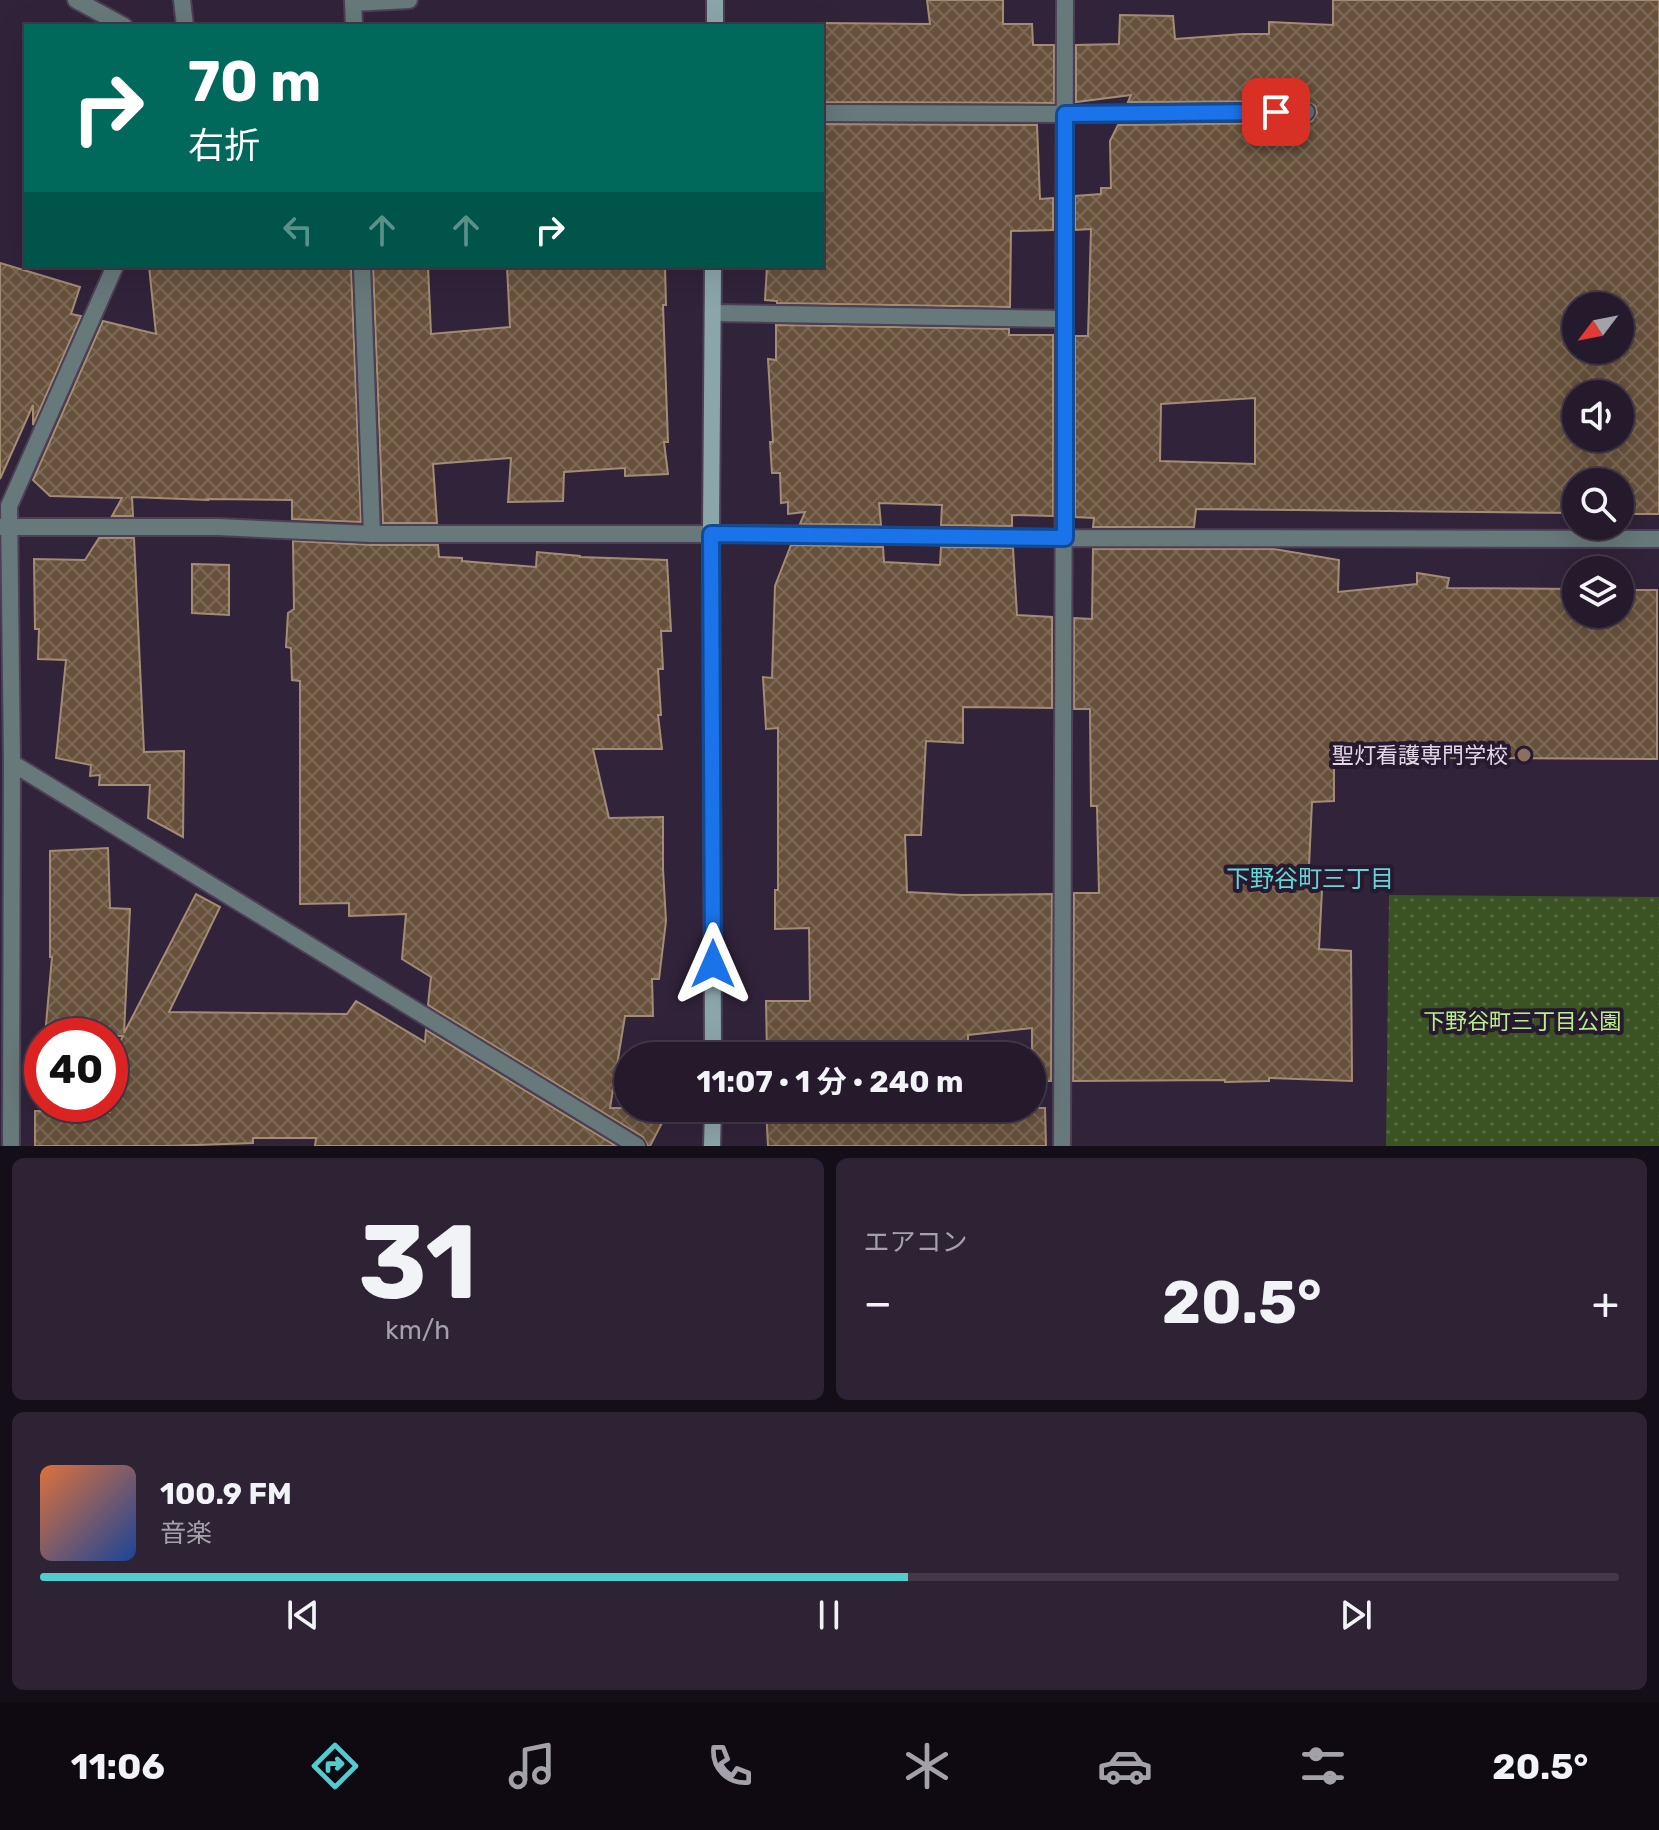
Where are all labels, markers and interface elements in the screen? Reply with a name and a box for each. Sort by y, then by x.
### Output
text: 70 m [188,49,321,115]
icon: right [56,56,160,160]
pin [1242,78,1310,146]
icon: arrive [1254,90,1298,134]
text: 右折 [188,124,260,167]
icon: left [276,208,320,252]
icon: ahead [360,208,404,252]
icon: ahead [444,208,488,252]
icon: right [528,208,572,252]
north arrow [1562,292,1634,364]
map controls [1562,292,1634,628]
button: sound [1562,380,1634,452]
button: search [1562,468,1634,540]
button: layers [1562,556,1634,628]
place label: 聖灯看護専門学校 [1332,742,1508,769]
marker: 聖灯看護専門学校 [1515,746,1533,764]
district label: 下野谷町三丁目 [1226,865,1394,893]
position arrow [671,922,755,1006]
park label: 下野谷町三丁目公園 [1423,1008,1621,1035]
speed limit sign: 40 [24,1018,128,1122]
text: 11:07 · 1 分 · 240 m [697,1064,963,1100]
text: 31 [358,1201,477,1324]
text: エアコン [864,1227,968,1258]
text: 20.5° [1162,1267,1322,1338]
text: − [864,1277,892,1329]
text: + [1592,1277,1619,1329]
text: km/h [385,1315,450,1346]
text: 100.9 FM [160,1476,292,1512]
text: 音楽 [160,1518,212,1549]
icon: previous [281,1593,325,1637]
icon: pause [807,1593,851,1637]
icon: next [1334,1593,1378,1637]
icon: directions [307,1738,363,1794]
icon: music [504,1738,560,1794]
icon: phone [702,1738,758,1794]
icon: climate [899,1738,955,1794]
icon: car [1097,1738,1153,1794]
icon: filters [1295,1738,1351,1794]
text: 11:06 [71,1745,165,1788]
text: 20.5° [1492,1745,1588,1788]

